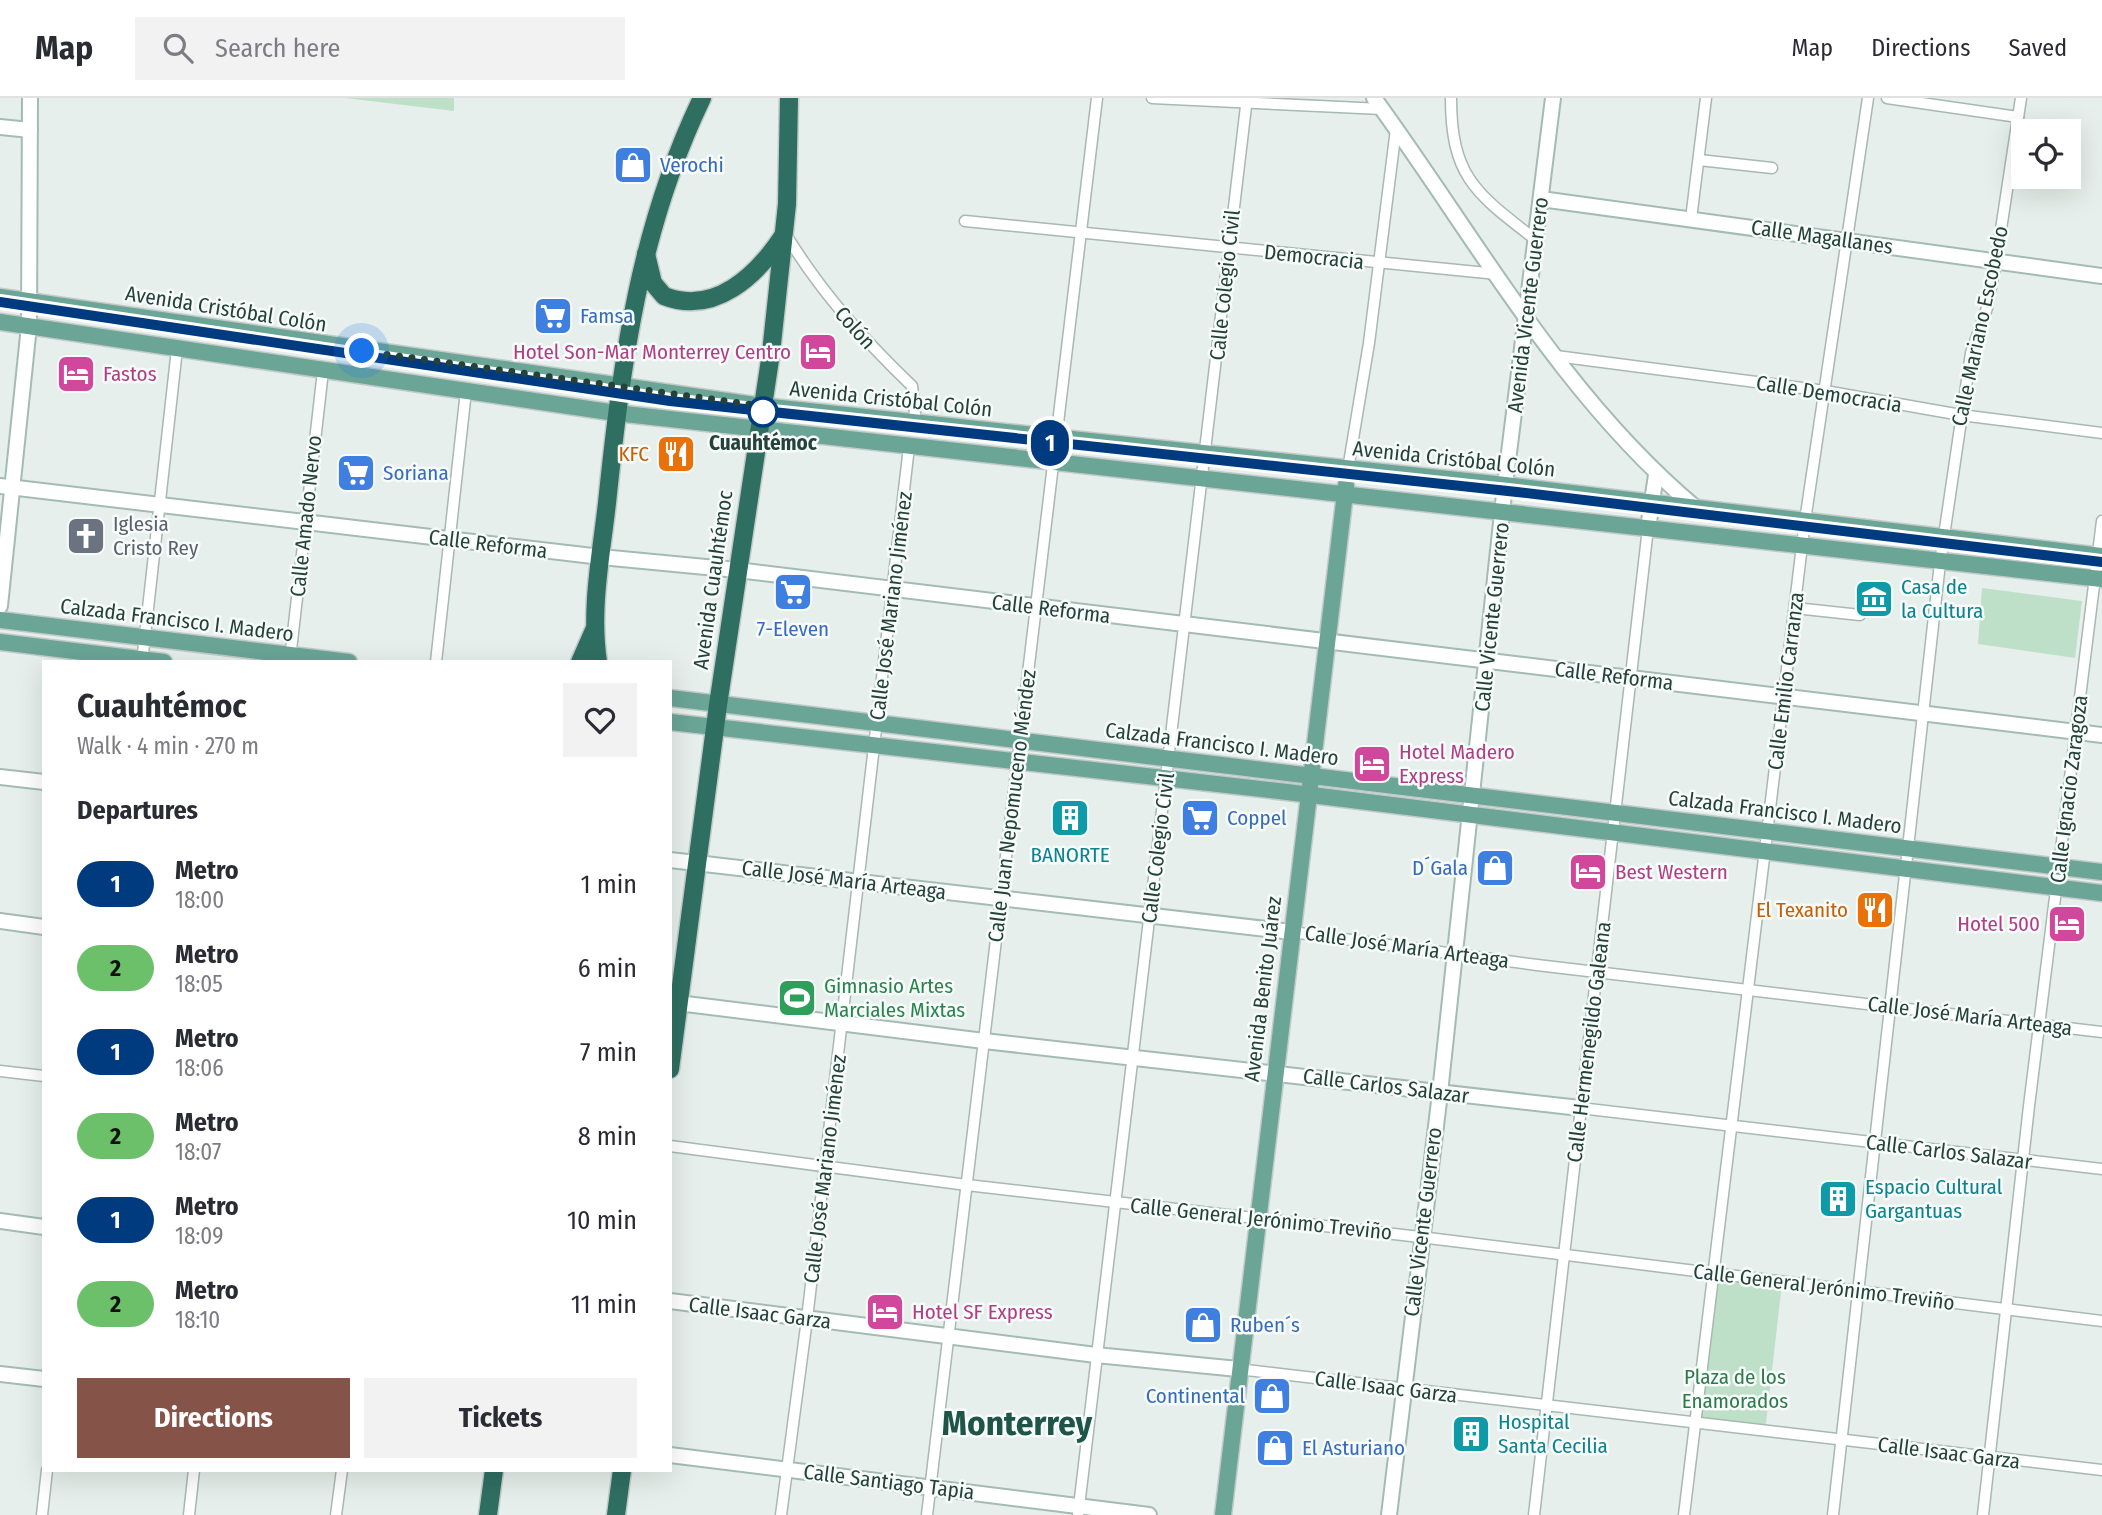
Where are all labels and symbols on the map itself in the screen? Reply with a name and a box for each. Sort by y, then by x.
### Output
shop icon: Verochi [612,144,654,186]
place label: Verochi [660,152,724,178]
street label: Avenida Vicente Guerrero [1502,196,1554,414]
street label: Calle Colegio Civil [1204,208,1246,362]
street label: Calle Magallanes [1749,214,1895,260]
street label: Calle Mariano Escobedo [1946,223,2014,429]
street label: Democracia [1263,239,1365,275]
street label: Avenida Cristóbal Colón [123,280,329,338]
supermarket icon: Famsa [532,295,574,337]
street label: Colón [829,301,881,355]
place label: Famsa [580,303,634,329]
hotel icon: Hotel Son-Mar Monterrey Centro [797,331,839,373]
your location [344,333,379,368]
place label: Hotel Son-Mar Monterrey Centro [513,339,791,365]
hotel icon: Fastos [55,353,97,395]
place label: Fastos [103,361,157,387]
street label: Calle Democracia [1754,370,1904,418]
street label: Avenida Cristóbal Colón [788,375,994,423]
marker: Cuauhtémoc [748,397,778,427]
line badge: 1 [1027,420,1073,466]
place label: Cuauhtémoc [709,430,818,456]
restaurant icon: KFC [655,433,697,475]
street label: Calle Amado Nervo [285,434,327,598]
street label: Avenida Cristóbal Colón [1351,435,1557,483]
place label: KFC [618,441,649,467]
supermarket icon: Soriana [335,452,377,494]
place label: Soriana [383,460,449,486]
street label: Avenida Cuauhtémoc [688,489,738,671]
street label: Calle José Mariano Jiménez [864,490,918,722]
place label: Iglesia Cristo Rey [113,511,199,561]
church icon: Iglesia Cristo Rey [65,515,107,557]
street label: Calle Vicente Guerrero [1469,521,1515,713]
street label: Calle Reforma [427,524,549,564]
supermarket icon: 7-Eleven [772,571,814,613]
place label: Casa de la Cultura [1901,574,1983,624]
museum icon: Casa de la Cultura [1853,578,1895,620]
street label: Calle Reforma [990,589,1112,629]
street label: Calle Emilio Carranza [1762,590,1810,772]
street label: Calzada Francisco I. Madero [59,593,295,647]
place label: 7-Eleven [757,616,829,642]
street label: Calle Reforma [1553,656,1675,696]
street label: Calle Juan Nepomuceno Méndez [982,668,1042,944]
street label: Calle Ignacio Zaragoza [2045,694,2093,884]
street label: Calzada Francisco I. Madero [1104,717,1340,771]
place label: Hotel Madero Express [1399,739,1515,789]
hotel icon: Hotel Madero Express [1351,743,1393,785]
street label: Calle Colegio Civil [1136,771,1180,925]
street label: Calzada Francisco I. Madero [1667,785,1903,839]
building icon: BANORTE [1049,797,1091,839]
supermarket icon: Coppel [1179,797,1221,839]
place label: Coppel [1227,805,1287,831]
place label: BANORTE [1031,842,1110,868]
shop icon: D´Gala [1474,847,1516,889]
hotel icon: Best Western [1567,851,1609,893]
street label: Calle José María Arteaga [740,855,948,905]
place label: D´Gala [1412,855,1468,881]
place label: Best Western [1615,859,1728,885]
restaurant icon: El Texanito [1854,889,1896,931]
street label: Avenida Benito Juárez [1239,895,1287,1083]
place label: El Texanito [1756,897,1848,923]
hotel icon: Hotel 500 [2046,903,2088,945]
place label: Hotel 500 [1957,911,2040,937]
street label: Calle José María Arteaga [1303,920,1511,974]
street label: Calle Hermenegildo Galeana [1561,920,1617,1164]
place label: Gimnasio Artes Marciales Mixtas [824,973,965,1023]
sports icon: Gimnasio Artes Marciales Mixtas [776,977,818,1019]
street label: Calle José María Arteaga [1866,991,2074,1041]
street label: Calle José Mariano Jiménez [798,1053,852,1285]
street label: Calle Carlos Salazar [1301,1063,1471,1109]
street label: Calle Vicente Guerrero [1398,1126,1448,1318]
street label: Calle Carlos Salazar [1864,1129,2034,1175]
place label: Espacio Cultural Gargantuas [1865,1174,2003,1224]
building icon: Espacio Cultural Gargantuas [1817,1178,1859,1220]
street label: Calle General Jerónimo Treviño [1129,1192,1393,1246]
street label: Calle General Jerónimo Treviño [1692,1258,1956,1316]
street label: Calle Isaac Garza [687,1291,833,1335]
hotel icon: Hotel SF Express [864,1291,906,1333]
place label: Hotel SF Express [912,1299,1053,1325]
shop icon: Ruben´s [1182,1304,1224,1346]
place label: Ruben´s [1230,1312,1300,1338]
park label: Plaza de los Enamorados [1682,1364,1788,1414]
street label: Calle Isaac Garza [1313,1365,1459,1409]
shop icon: Continental [1251,1375,1293,1417]
place label: Continental [1146,1383,1245,1409]
district label: Monterrey [942,1402,1093,1444]
place label: Hospital Santa Cecilia [1498,1409,1608,1459]
building icon: Hospital Santa Cecilia [1450,1413,1492,1455]
shop icon: El Asturiano [1254,1427,1296,1469]
street label: Calle Isaac Garza [1876,1431,2022,1475]
place label: El Asturiano [1302,1435,1405,1461]
street label: Calle Santiago Tapia [802,1459,976,1505]

